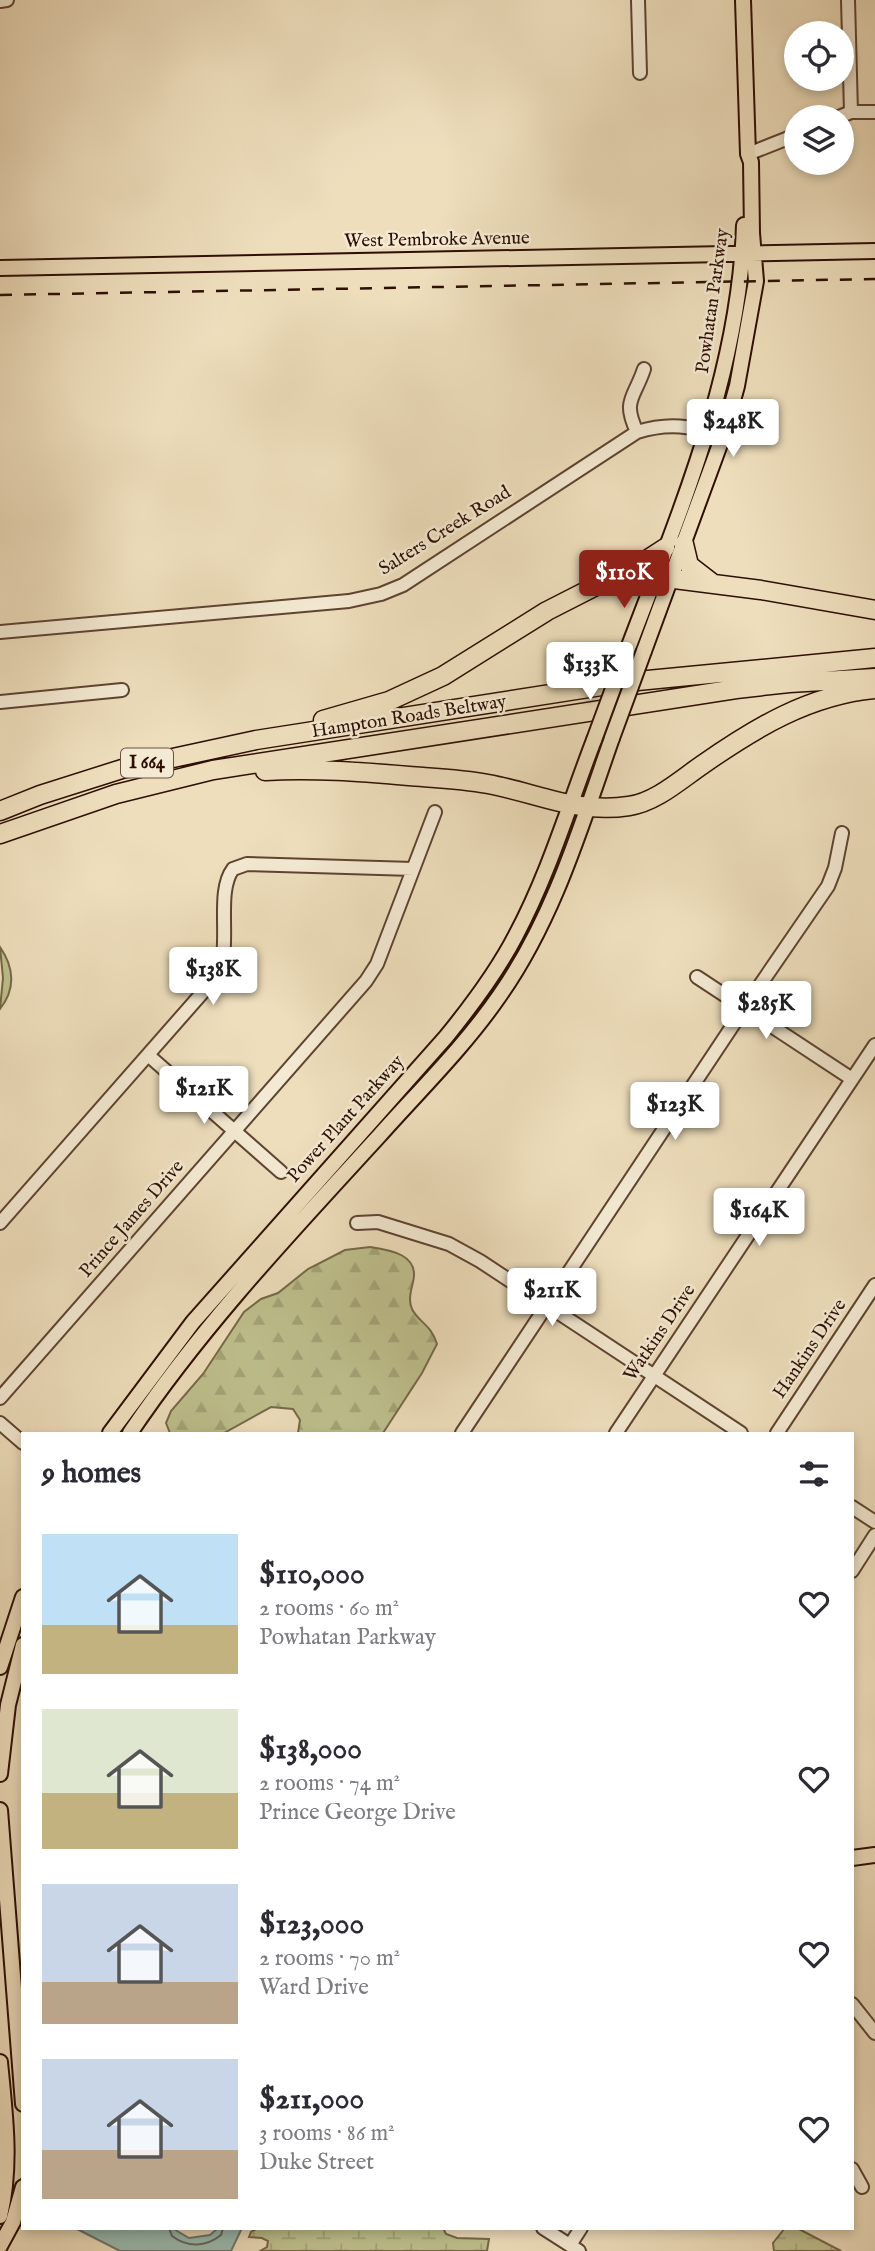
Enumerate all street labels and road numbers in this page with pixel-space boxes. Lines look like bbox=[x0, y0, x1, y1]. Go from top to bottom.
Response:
street label: West Pembroke Avenue bbox=[344, 226, 530, 254]
street label: Powhatan Parkway bbox=[691, 226, 735, 375]
street label: Salters Creek Road bbox=[374, 480, 516, 581]
street label: Hampton Roads Beltway bbox=[310, 690, 509, 744]
road number: I 664 bbox=[121, 748, 173, 778]
street label: Power Plant Parkway bbox=[282, 1050, 410, 1188]
street label: Prince James Drive bbox=[74, 1155, 190, 1283]
street label: Watkins Drive bbox=[619, 1280, 701, 1386]
street label: Hankins Drive bbox=[768, 1294, 852, 1403]

